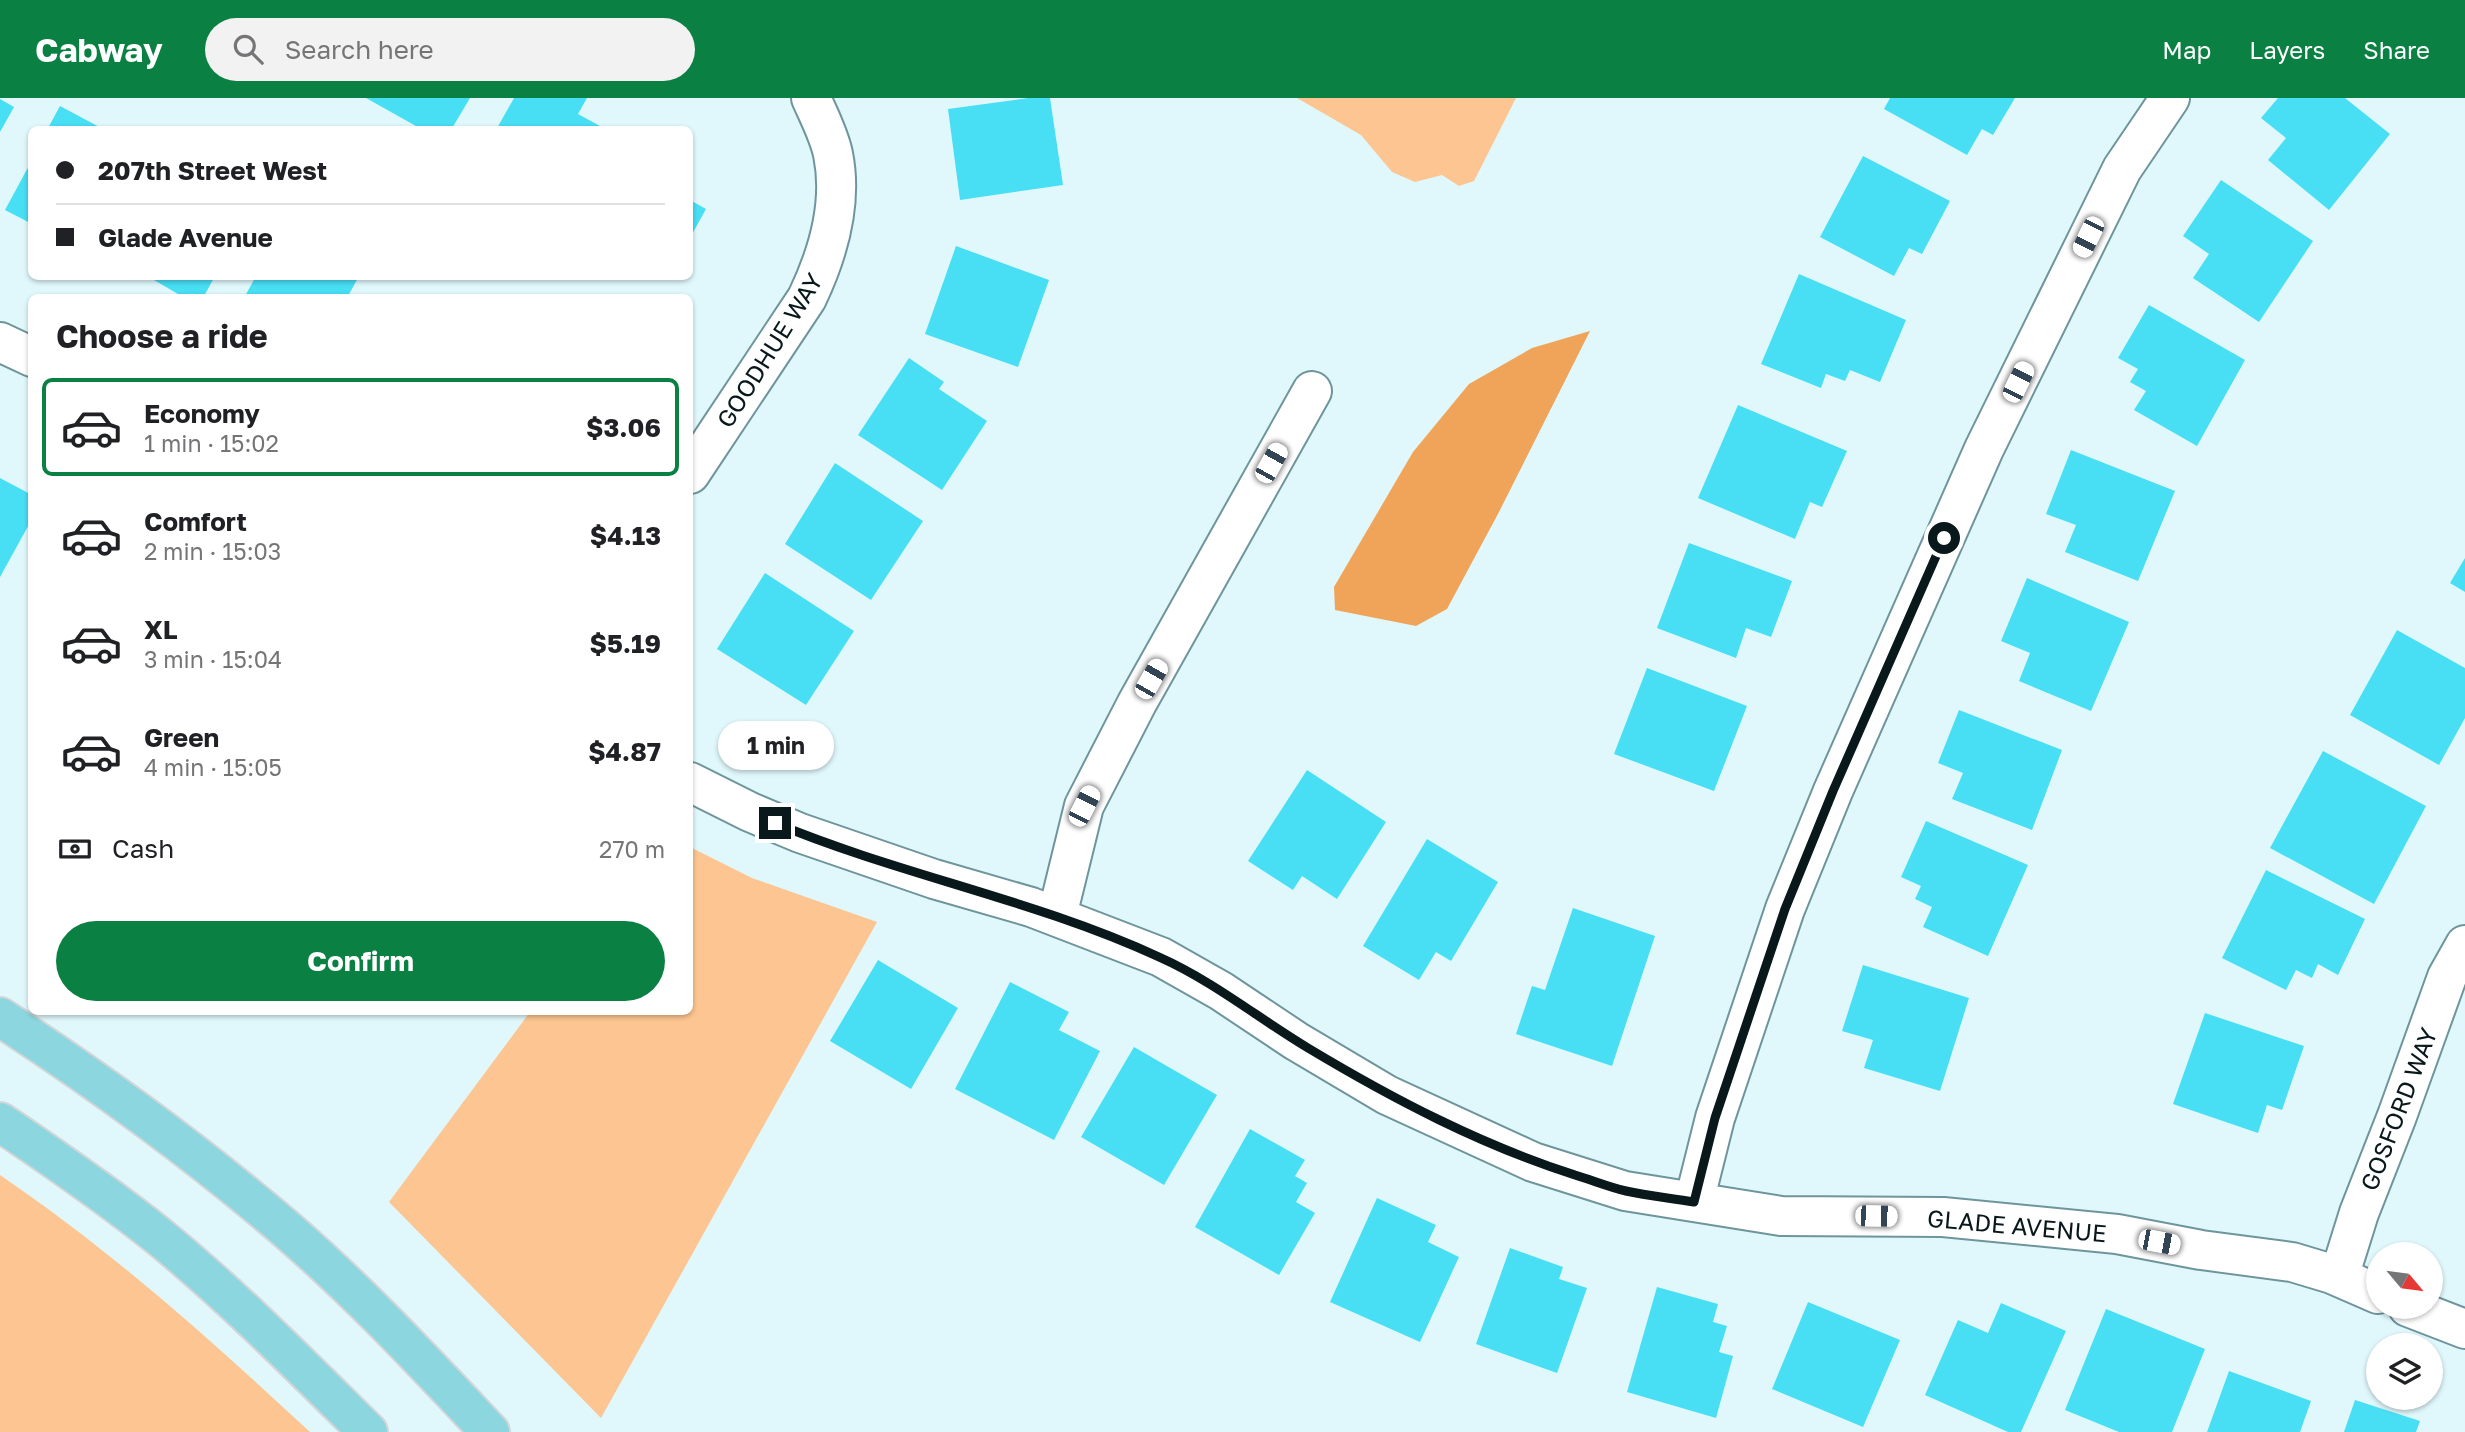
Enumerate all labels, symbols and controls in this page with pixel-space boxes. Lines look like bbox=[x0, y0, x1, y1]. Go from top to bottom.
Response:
search box bbox=[205, 18, 695, 81]
text: Cabway bbox=[35, 30, 163, 69]
icon: search bbox=[229, 30, 267, 68]
text: Search here bbox=[285, 34, 434, 65]
text: Map bbox=[2162, 35, 2211, 64]
text: Layers bbox=[2249, 35, 2325, 64]
text: Share bbox=[2363, 35, 2430, 64]
text: 207th Street West bbox=[98, 155, 327, 186]
car bbox=[2070, 214, 2107, 260]
text: Glade Avenue bbox=[98, 222, 273, 253]
street label: GOODHUE WAY bbox=[710, 267, 828, 432]
text: Choose a ride bbox=[56, 317, 268, 355]
car bbox=[2000, 359, 2037, 405]
icon: car bbox=[60, 396, 123, 459]
text: Economy bbox=[144, 398, 260, 429]
text: $3.06 bbox=[586, 412, 661, 443]
text: 1 min · 15:02 bbox=[144, 429, 279, 457]
car bbox=[1252, 440, 1291, 486]
icon: car bbox=[60, 504, 123, 567]
text: Comfort bbox=[144, 506, 247, 537]
text: $4.13 bbox=[590, 520, 661, 551]
route start bbox=[1928, 522, 1960, 554]
text: 2 min · 15:03 bbox=[144, 537, 281, 565]
icon: car bbox=[60, 612, 123, 675]
text: XL bbox=[144, 614, 178, 645]
text: $5.19 bbox=[589, 628, 661, 659]
text: 3 min · 15:04 bbox=[144, 645, 282, 673]
car bbox=[1132, 656, 1171, 702]
icon: car bbox=[60, 720, 123, 783]
text: Green bbox=[144, 722, 219, 753]
callout: 1 min bbox=[717, 722, 833, 770]
text: 1 min bbox=[747, 731, 805, 759]
text: $4.87 bbox=[588, 736, 661, 767]
text: 4 min · 15:05 bbox=[144, 753, 282, 781]
car bbox=[1066, 783, 1103, 829]
route end bbox=[759, 807, 791, 839]
icon: cash bbox=[56, 830, 94, 868]
text: Cash bbox=[112, 833, 174, 864]
text: 270 m bbox=[599, 835, 665, 863]
button: Confirm bbox=[56, 921, 665, 1001]
street label: GOSFORD WAY bbox=[2354, 1023, 2443, 1194]
street label: GLADE AVENUE bbox=[1926, 1203, 2108, 1247]
car bbox=[1855, 1205, 1898, 1227]
car bbox=[2137, 1228, 2182, 1256]
north arrow bbox=[2366, 1242, 2443, 1320]
map controls bbox=[2366, 1242, 2443, 1410]
button: layers bbox=[2366, 1333, 2443, 1410]

